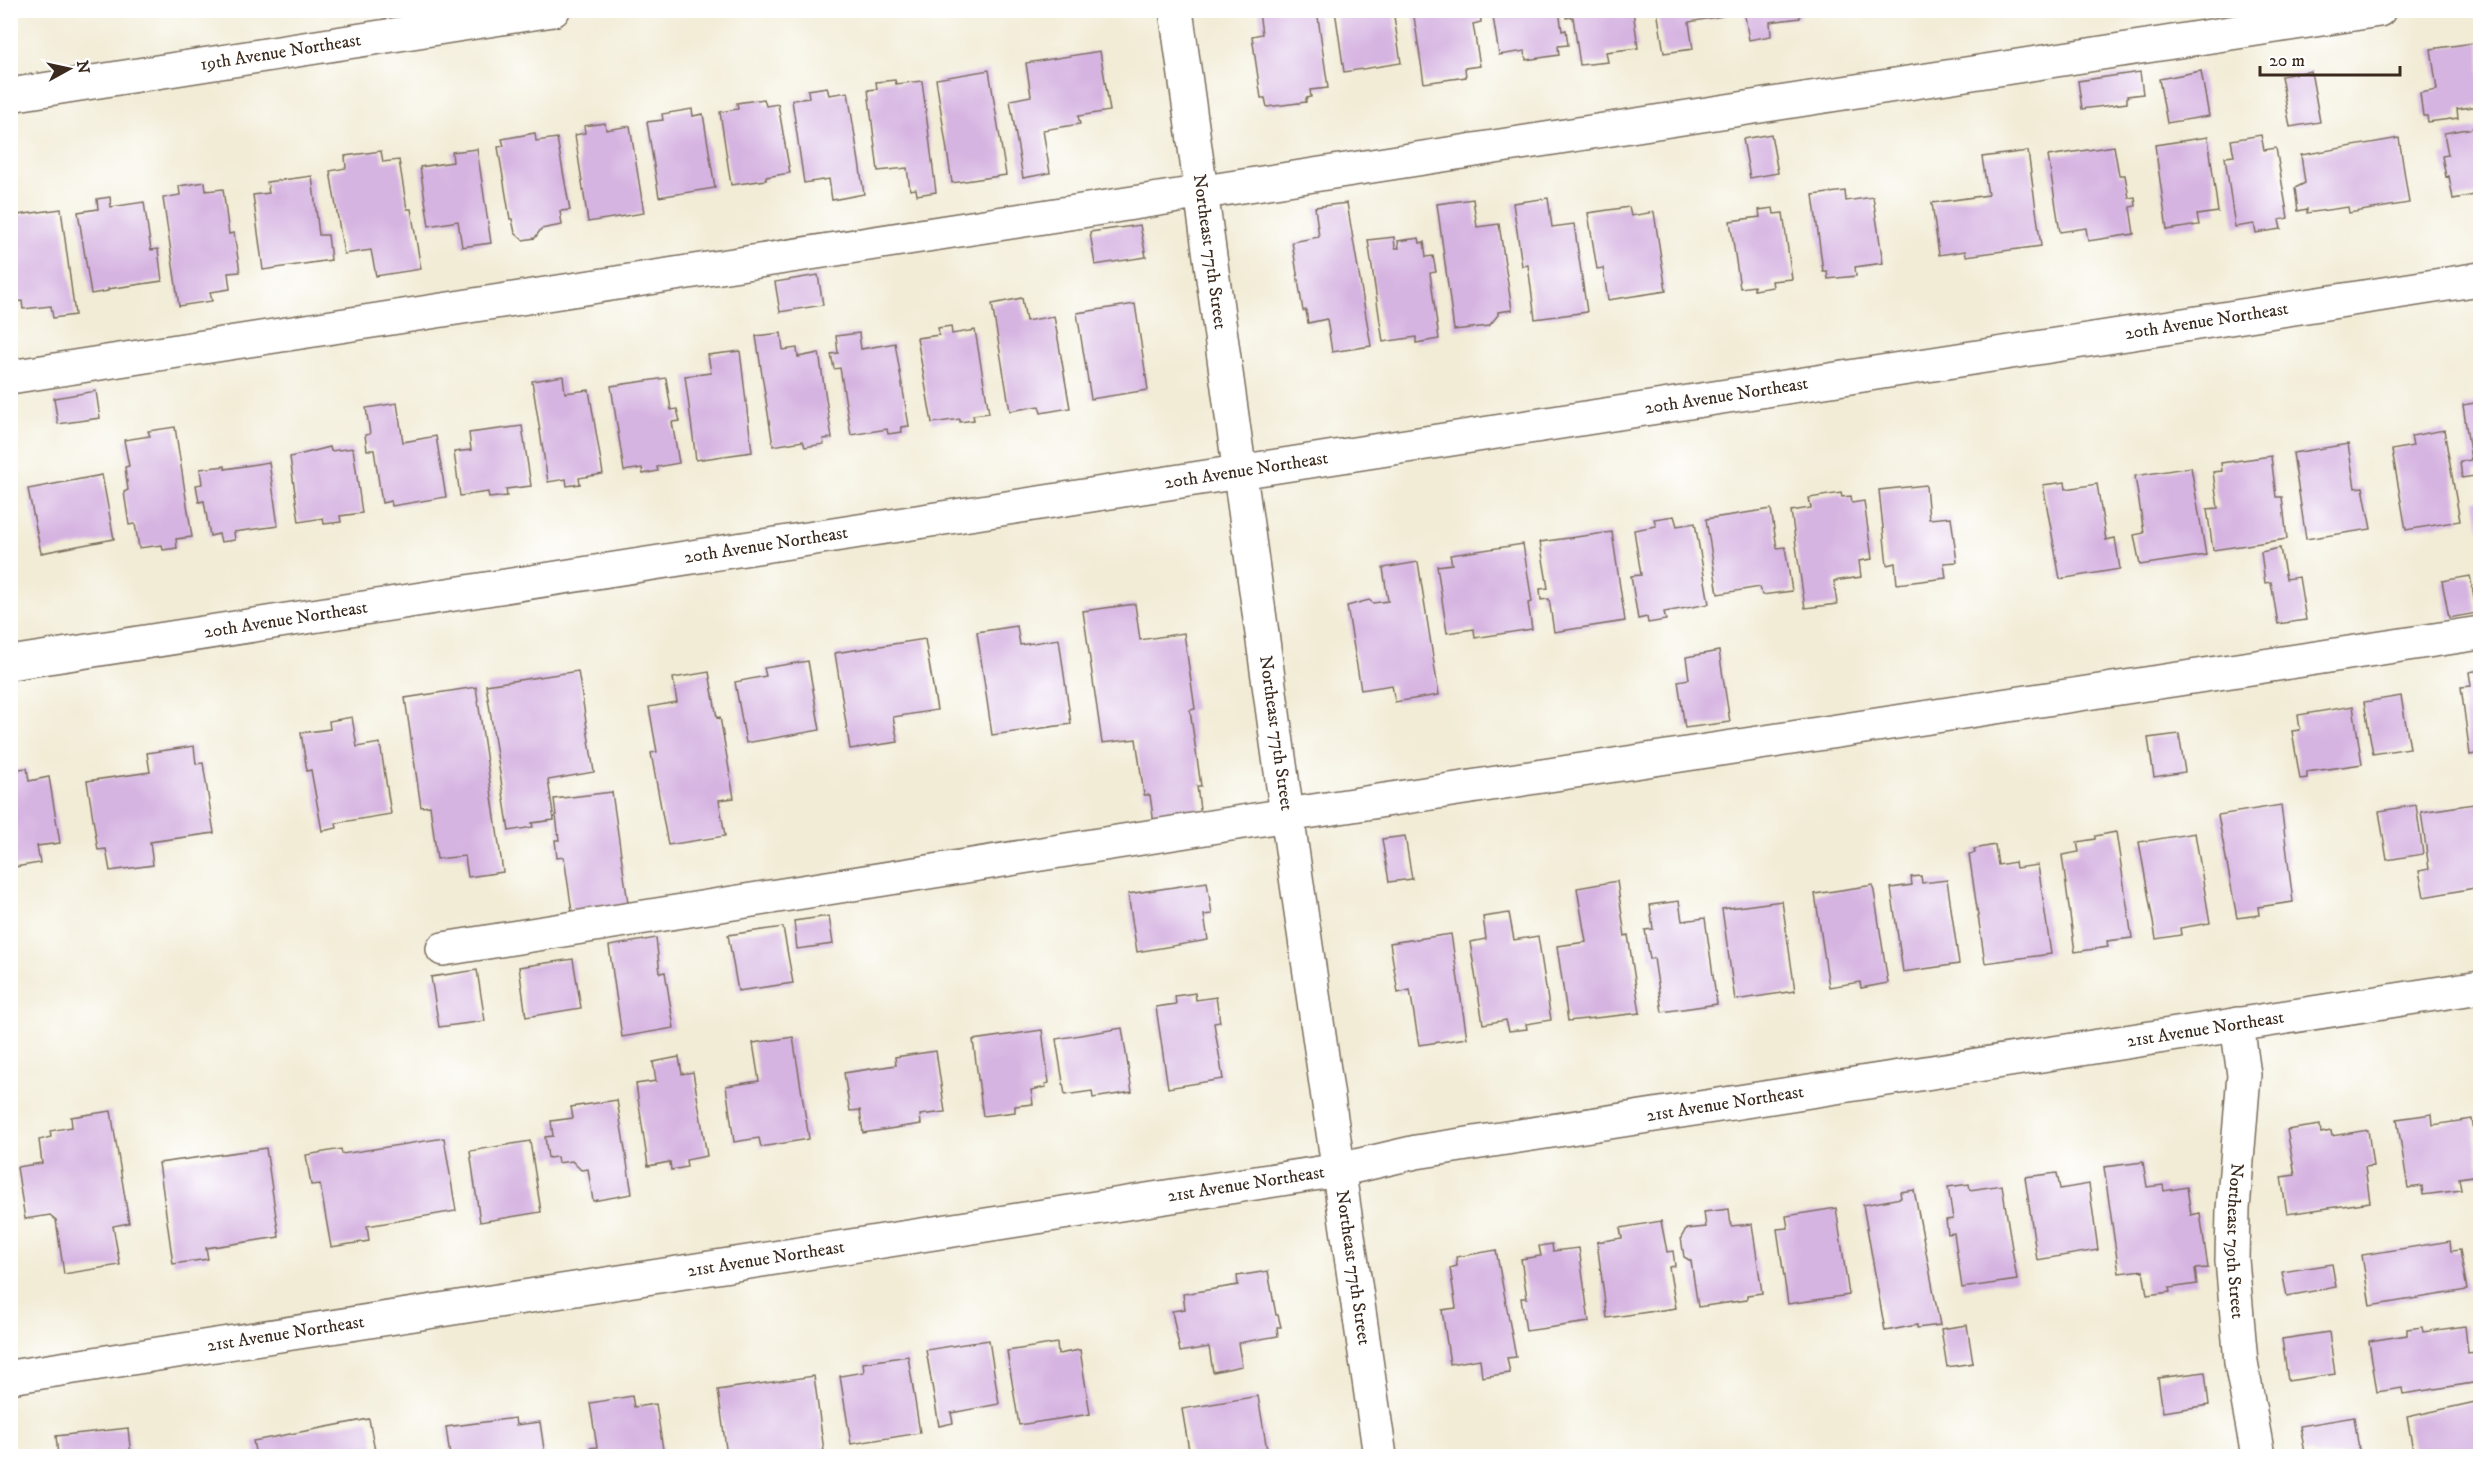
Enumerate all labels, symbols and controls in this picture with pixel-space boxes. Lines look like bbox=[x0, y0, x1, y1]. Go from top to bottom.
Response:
street label: 19th Avenue Northeast bbox=[199, 29, 363, 76]
north arrow bbox=[39, 39, 99, 99]
scale bar bbox=[2260, 39, 2400, 77]
text: 20 m bbox=[2269, 50, 2305, 72]
text: N bbox=[72, 59, 94, 75]
street label: Northeast 77th Street bbox=[1188, 173, 1231, 331]
street label: 20th Avenue Northeast bbox=[2123, 298, 2290, 345]
street label: 20th Avenue Northeast bbox=[1643, 373, 1810, 420]
street label: 20th Avenue Northeast bbox=[1163, 447, 1330, 494]
street label: 20th Avenue Northeast bbox=[683, 522, 850, 569]
street label: 20th Avenue Northeast bbox=[202, 597, 369, 644]
street label: Northeast 77th Street bbox=[1254, 654, 1297, 812]
street label: 21st Avenue Northeast bbox=[2125, 1007, 2286, 1053]
street label: 21st Avenue Northeast bbox=[1645, 1081, 1806, 1127]
street label: 21st Avenue Northeast bbox=[1166, 1161, 1326, 1208]
street label: Northeast 79th Street bbox=[2221, 1162, 2248, 1320]
street label: Northeast 77th Street bbox=[1331, 1189, 1375, 1347]
street label: 21st Avenue Northeast bbox=[686, 1236, 846, 1282]
street label: 21st Avenue Northeast bbox=[206, 1311, 366, 1357]

